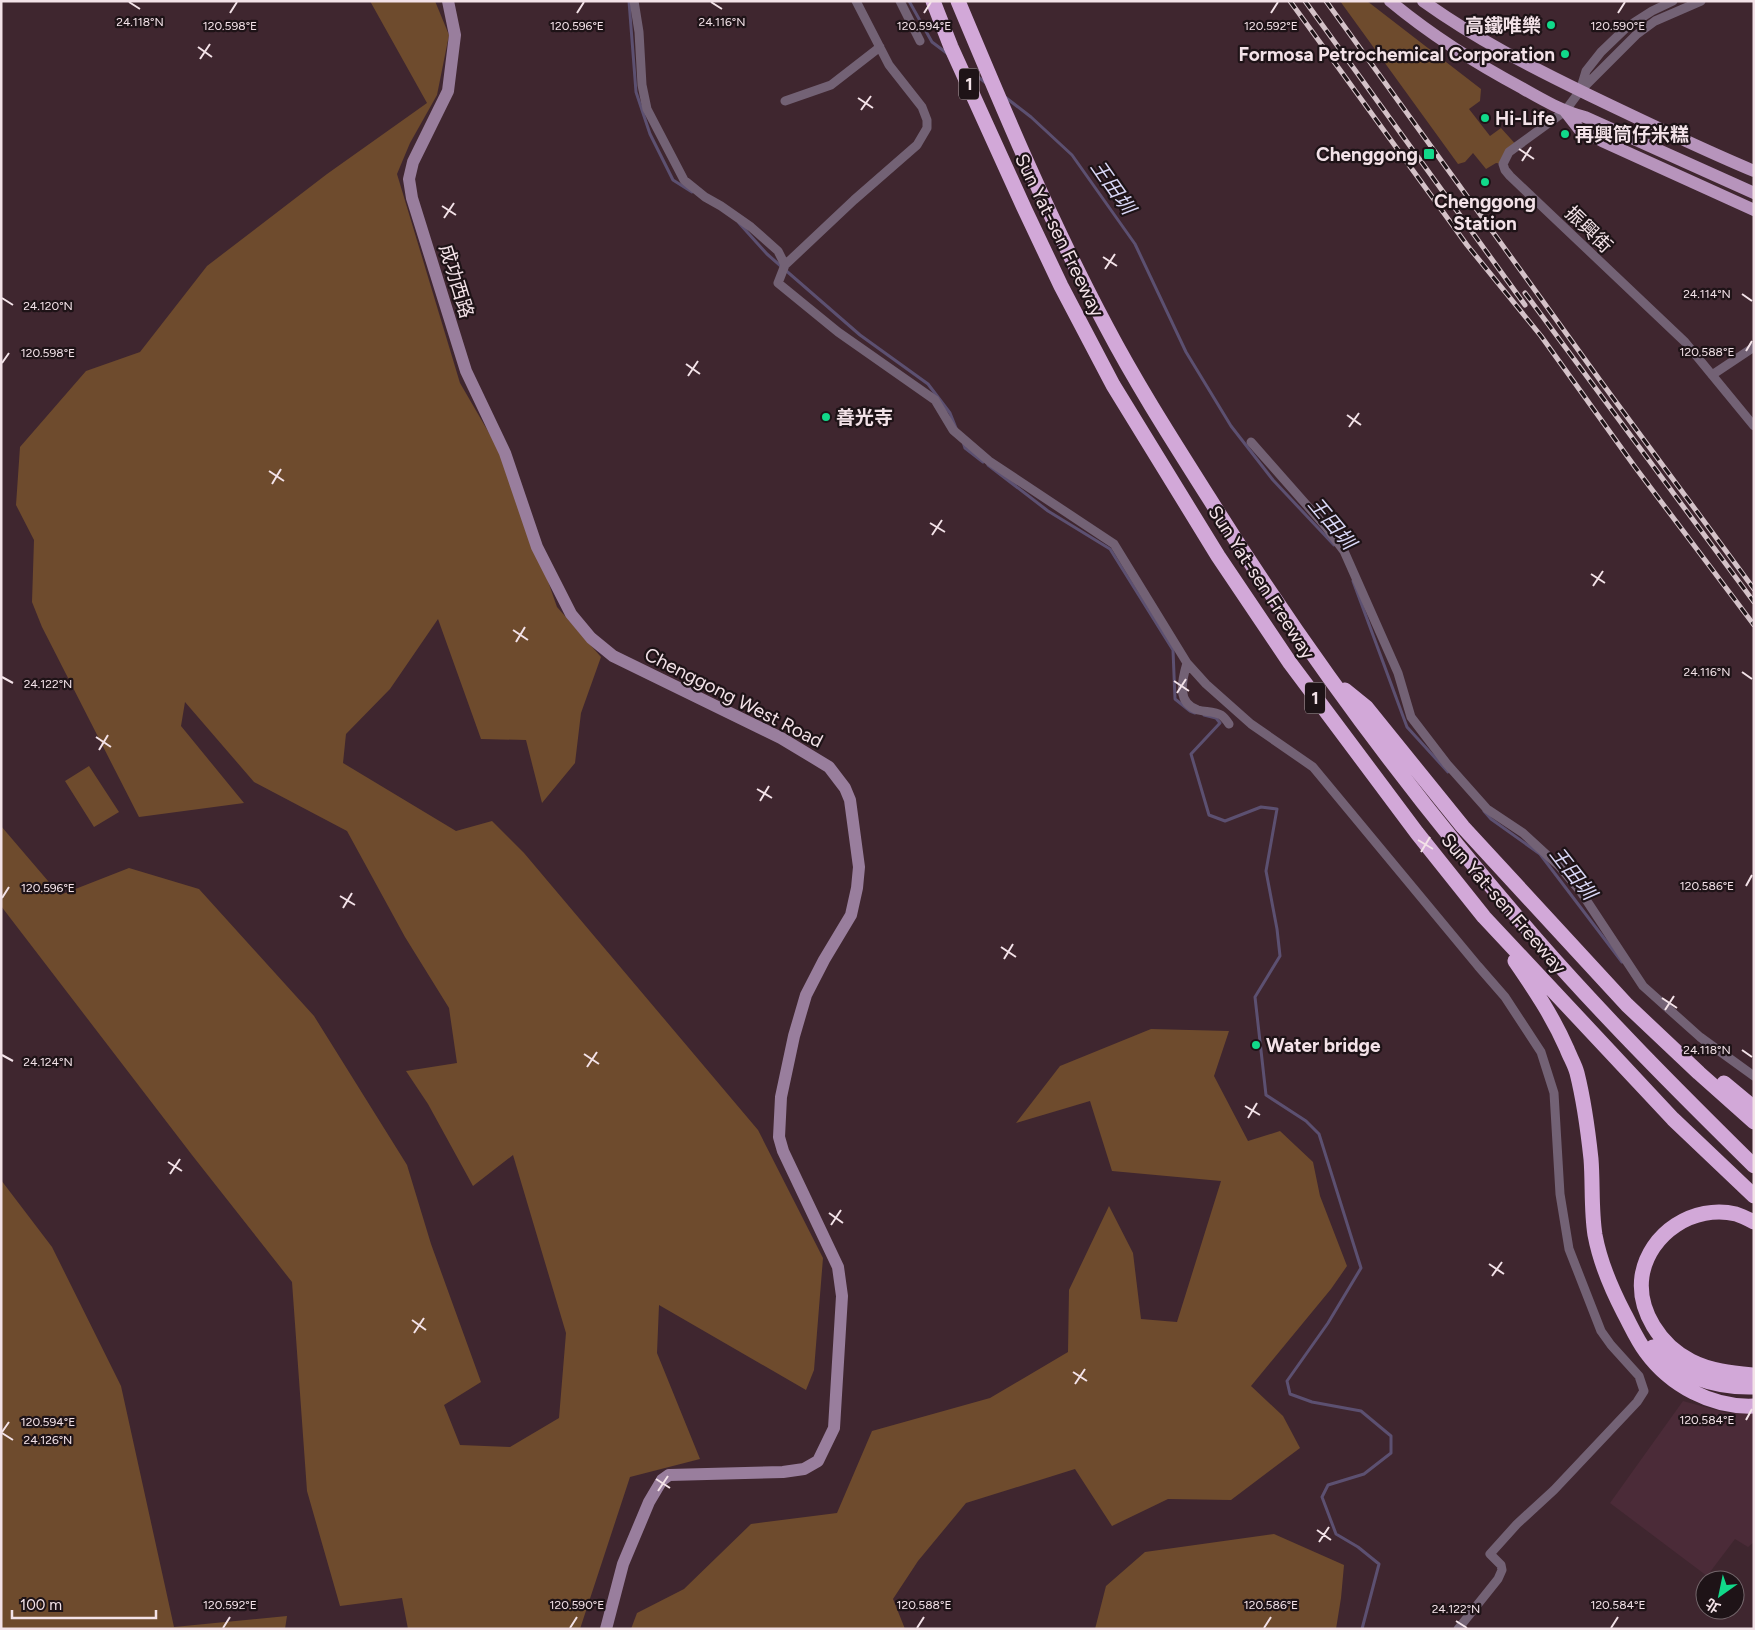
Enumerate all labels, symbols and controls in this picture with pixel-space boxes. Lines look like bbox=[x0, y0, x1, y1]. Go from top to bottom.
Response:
place label: 高鐵唯樂 bbox=[1465, 14, 1541, 37]
text: 24.118°N bbox=[116, 15, 164, 29]
text: 24.116°N bbox=[698, 15, 746, 29]
text: 120.598°E bbox=[203, 19, 257, 33]
text: 120.596°E bbox=[550, 19, 604, 33]
text: 120.594°E bbox=[897, 19, 951, 33]
text: 120.592°E bbox=[1244, 19, 1298, 33]
marker: 高鐵唯樂 bbox=[1545, 19, 1557, 31]
text: 120.590°E bbox=[1591, 19, 1645, 33]
place label: Formosa Petrochemical Corporation bbox=[1238, 43, 1555, 66]
marker: Formosa Petrochemical Corporation bbox=[1559, 48, 1571, 60]
road number: 1 bbox=[959, 68, 979, 100]
place label: Hi-Life bbox=[1495, 107, 1555, 130]
marker: Hi-Life bbox=[1479, 112, 1491, 124]
place label: 再興筒仔米糕 bbox=[1575, 123, 1689, 146]
marker: 再興筒仔米糕 bbox=[1559, 128, 1571, 140]
place label: Chenggong bbox=[1316, 143, 1418, 166]
marker: Chenggong bbox=[1422, 147, 1436, 161]
street label: Sun Yat-sen Freeway bbox=[1010, 150, 1109, 320]
water label: 王田圳 bbox=[1086, 156, 1142, 221]
marker: Chenggong Station bbox=[1479, 176, 1491, 188]
place label: Chenggong Station bbox=[1434, 190, 1536, 235]
street label: 振興街 bbox=[1560, 201, 1617, 257]
street label: 成功西路 bbox=[434, 241, 479, 321]
text: 24.114°N bbox=[1683, 287, 1731, 301]
text: 24.120°N bbox=[23, 299, 73, 313]
text: 120.588°E bbox=[1679, 345, 1735, 359]
text: 120.598°E bbox=[21, 346, 75, 360]
place label: 善光寺 bbox=[836, 406, 893, 429]
marker: 善光寺 bbox=[820, 411, 832, 423]
water label: 王田圳 bbox=[1304, 492, 1362, 556]
street label: Sun Yat-sen Freeway bbox=[1203, 501, 1320, 663]
street label: Chenggong West Road bbox=[641, 642, 827, 752]
text: 24.116°N bbox=[1683, 665, 1731, 679]
text: 24.122°N bbox=[24, 677, 72, 691]
road number: 1 bbox=[1305, 682, 1325, 714]
street label: Sun Yat-sen Freeway bbox=[1436, 828, 1571, 978]
water label: 王田圳 bbox=[1545, 842, 1603, 906]
text: 120.586°E bbox=[1680, 879, 1734, 893]
text: 120.596°E bbox=[21, 881, 75, 895]
place label: Water bridge bbox=[1266, 1034, 1381, 1057]
marker: Water bridge bbox=[1250, 1039, 1262, 1051]
text: 24.118°N bbox=[1683, 1043, 1731, 1057]
text: 24.124°N bbox=[23, 1055, 73, 1069]
text: 120.584°E bbox=[1679, 1413, 1735, 1427]
text: 120.594°E bbox=[21, 1415, 75, 1429]
text: 24.126°N bbox=[24, 1433, 72, 1447]
north arrow bbox=[1695, 1570, 1745, 1620]
scale bar bbox=[12, 1588, 156, 1620]
text: 北 bbox=[1703, 1595, 1724, 1616]
text: 100 m bbox=[20, 1596, 62, 1614]
text: 120.592°E bbox=[203, 1598, 257, 1612]
text: 120.590°E bbox=[550, 1598, 604, 1612]
text: 120.588°E bbox=[896, 1598, 952, 1612]
text: 120.586°E bbox=[1244, 1598, 1298, 1612]
text: 120.584°E bbox=[1590, 1598, 1646, 1612]
text: 24.122°N bbox=[1432, 1602, 1480, 1616]

